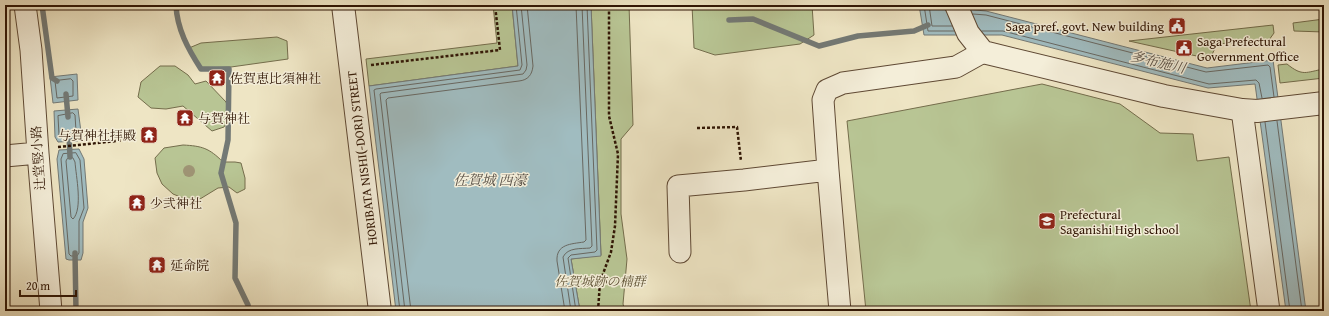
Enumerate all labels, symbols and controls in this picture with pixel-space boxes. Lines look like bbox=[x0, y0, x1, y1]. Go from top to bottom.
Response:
public building icon: Saga pref. govt. New building bbox=[1167, 16, 1187, 36]
place label: Saga pref. govt. New building bbox=[1006, 17, 1165, 36]
place label: Saga Prefectural Government Office bbox=[1197, 32, 1299, 66]
public building icon: Saga Prefectural Government Office bbox=[1174, 38, 1194, 58]
water label: 多布施川 bbox=[1128, 46, 1189, 78]
temple icon: 佐賀恵比須神社 bbox=[207, 68, 227, 88]
place label: 佐賀恵比須神社 bbox=[230, 69, 321, 88]
street label: HORIBATA NISHI(-DORI) STREET bbox=[342, 69, 382, 246]
temple icon: 与賀神社 bbox=[175, 108, 195, 128]
place label: 与賀神社 bbox=[198, 109, 250, 128]
street label: 辻堂竪小路 bbox=[26, 125, 50, 191]
temple icon: 与賀神社拝殿 bbox=[139, 125, 159, 145]
place label: 与賀神社拝殿 bbox=[58, 126, 136, 145]
water label: 佐賀城 西濠 bbox=[454, 170, 528, 190]
temple icon: 少弐神社 bbox=[127, 193, 147, 213]
place label: 少弐神社 bbox=[150, 194, 202, 213]
place label: Prefectural Saganishi High school bbox=[1060, 205, 1179, 239]
school or university icon: Prefectural Saganishi High school bbox=[1037, 211, 1057, 231]
temple icon: 延命院 bbox=[147, 255, 167, 275]
place label: 延命院 bbox=[170, 256, 209, 275]
scale bar bbox=[20, 272, 76, 298]
park label: 佐賀城跡の楠群 bbox=[554, 272, 647, 291]
text: 20 m bbox=[26, 277, 50, 294]

